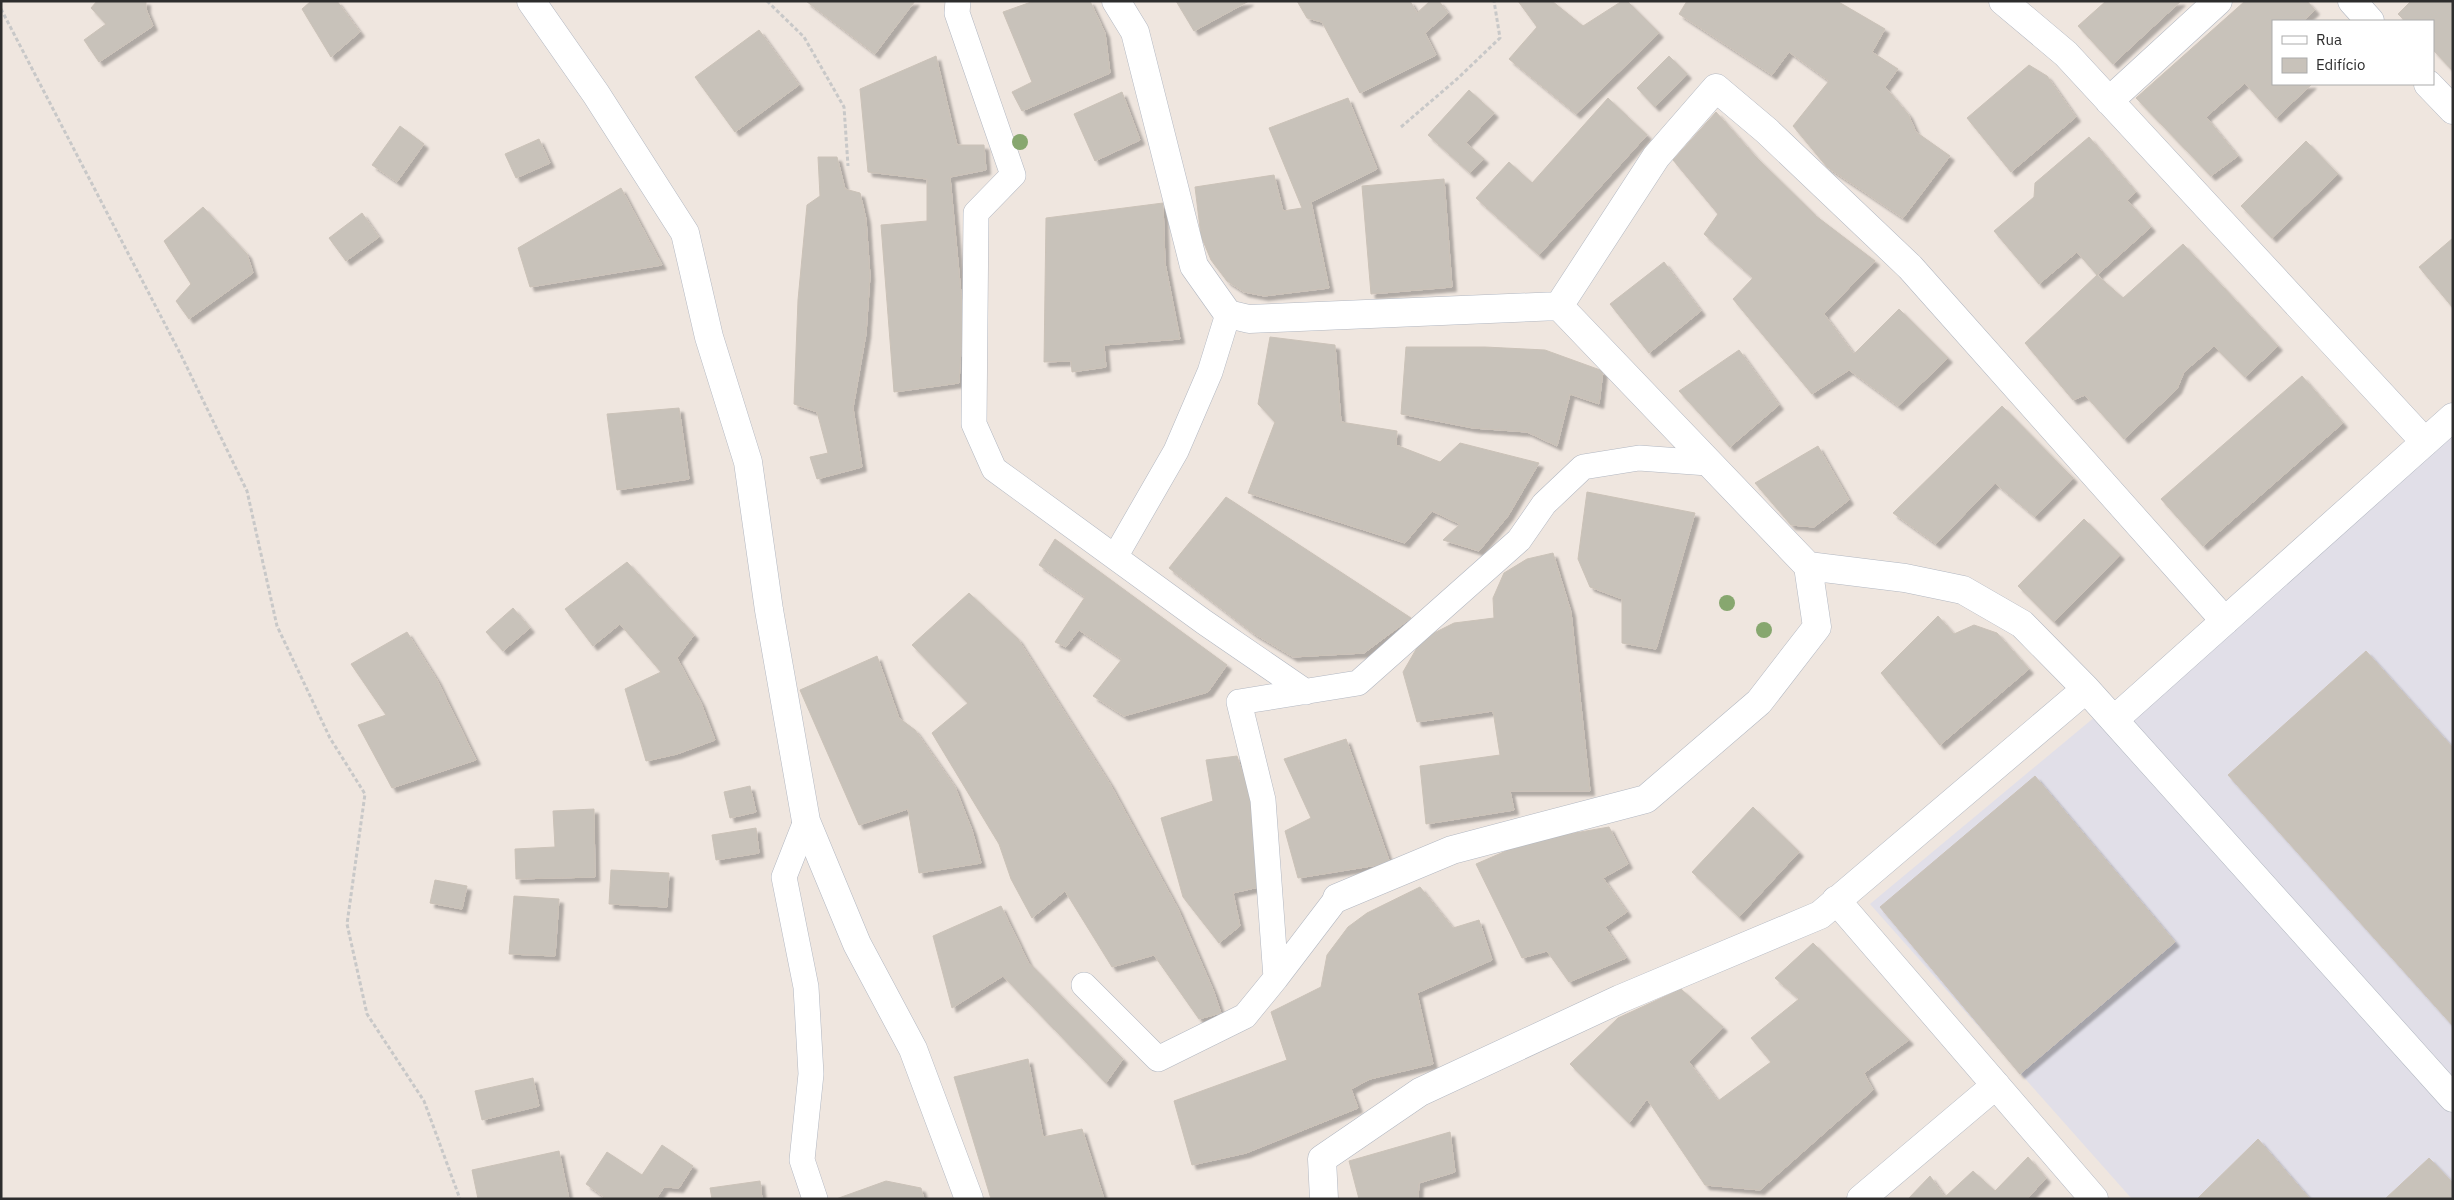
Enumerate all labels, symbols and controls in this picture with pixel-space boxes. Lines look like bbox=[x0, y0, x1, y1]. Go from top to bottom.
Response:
legend bbox=[2272, 20, 2434, 85]
text: Rua bbox=[2316, 30, 2342, 49]
text: Edifício bbox=[2316, 55, 2365, 74]

